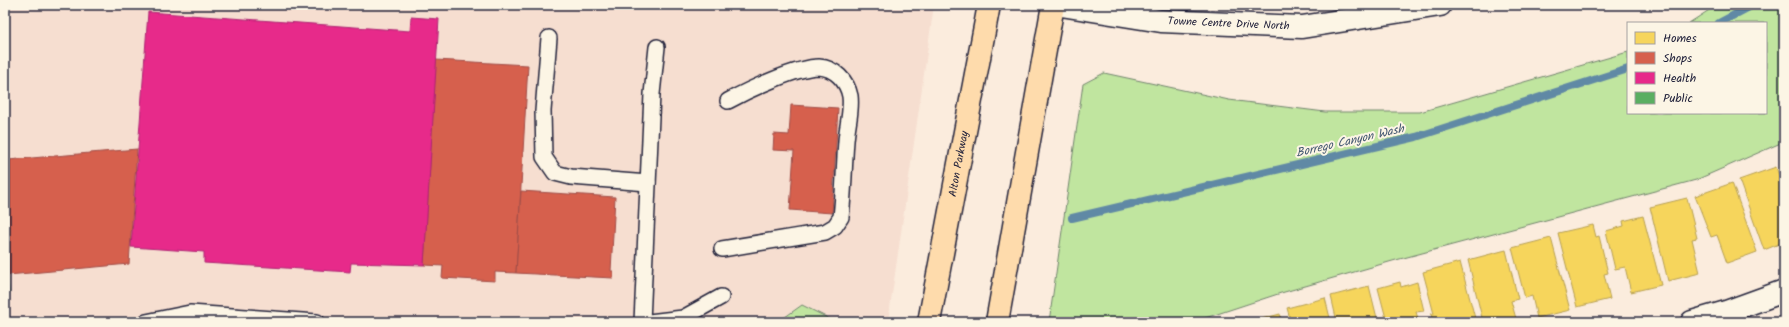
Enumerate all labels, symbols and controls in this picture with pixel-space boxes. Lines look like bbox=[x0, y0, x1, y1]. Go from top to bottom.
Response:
street label: Towne Centre Drive North bbox=[1167, 12, 1290, 35]
legend bbox=[1627, 22, 1767, 114]
text: Homes bbox=[1663, 29, 1697, 48]
text: Shops bbox=[1663, 49, 1692, 68]
text: Health bbox=[1663, 69, 1696, 88]
text: Public bbox=[1663, 89, 1693, 108]
water label: Borrego Canyon Wash bbox=[1294, 119, 1407, 163]
street label: Alton Parkway bbox=[944, 129, 974, 198]

